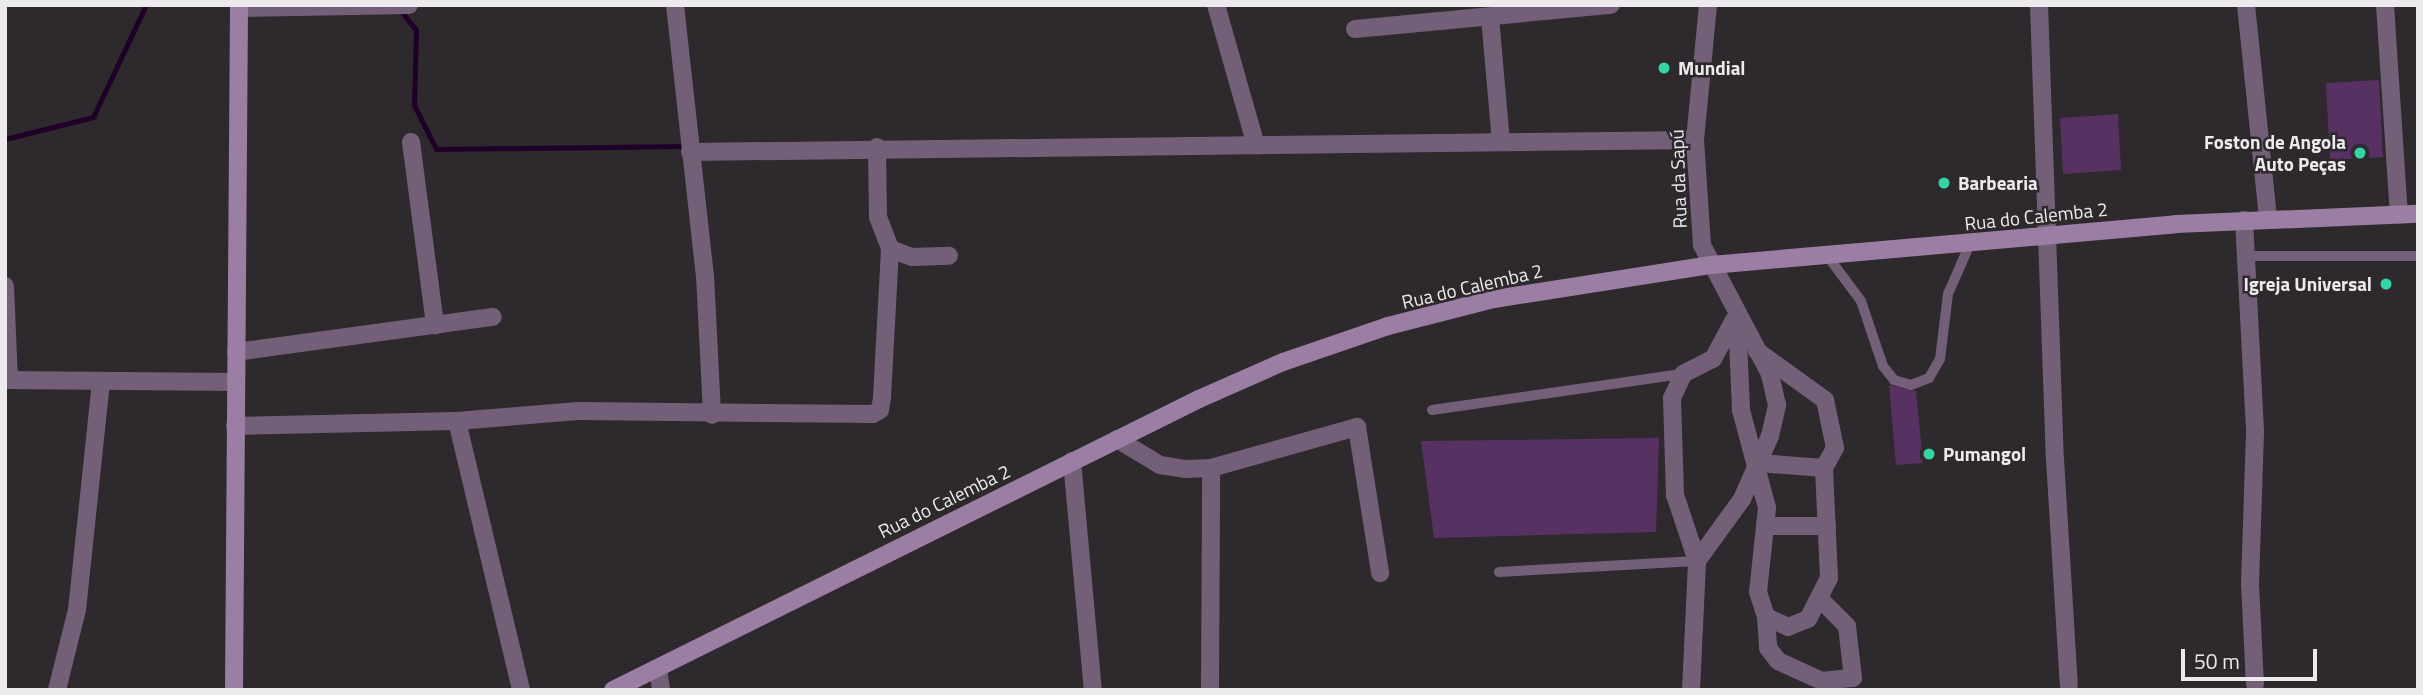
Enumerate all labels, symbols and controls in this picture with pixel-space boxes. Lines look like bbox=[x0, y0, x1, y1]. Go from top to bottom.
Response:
place label: Mundial bbox=[1678, 57, 1745, 79]
marker: Mundial bbox=[1656, 60, 1672, 76]
street label: Rua da Sapú bbox=[1665, 129, 1691, 229]
place label: Foston de Angola Auto Peças bbox=[2204, 131, 2346, 175]
marker: Foston de Angola Auto Peças bbox=[2352, 145, 2368, 161]
place label: Barbearia bbox=[1958, 172, 2038, 194]
marker: Barbearia bbox=[1936, 175, 1952, 191]
street label: Rua do Calemba 2 bbox=[1963, 197, 2109, 235]
street label: Rua do Calemba 2 bbox=[1399, 259, 1545, 313]
place label: Igreja Universal bbox=[2243, 273, 2372, 295]
marker: Igreja Universal bbox=[2378, 276, 2394, 292]
place label: Pumangol bbox=[1943, 443, 2026, 465]
marker: Pumangol bbox=[1921, 446, 1937, 462]
street label: Rua do Calemba 2 bbox=[874, 459, 1014, 543]
scale bar bbox=[2185, 636, 2322, 680]
text: 50 m bbox=[2194, 645, 2240, 677]

